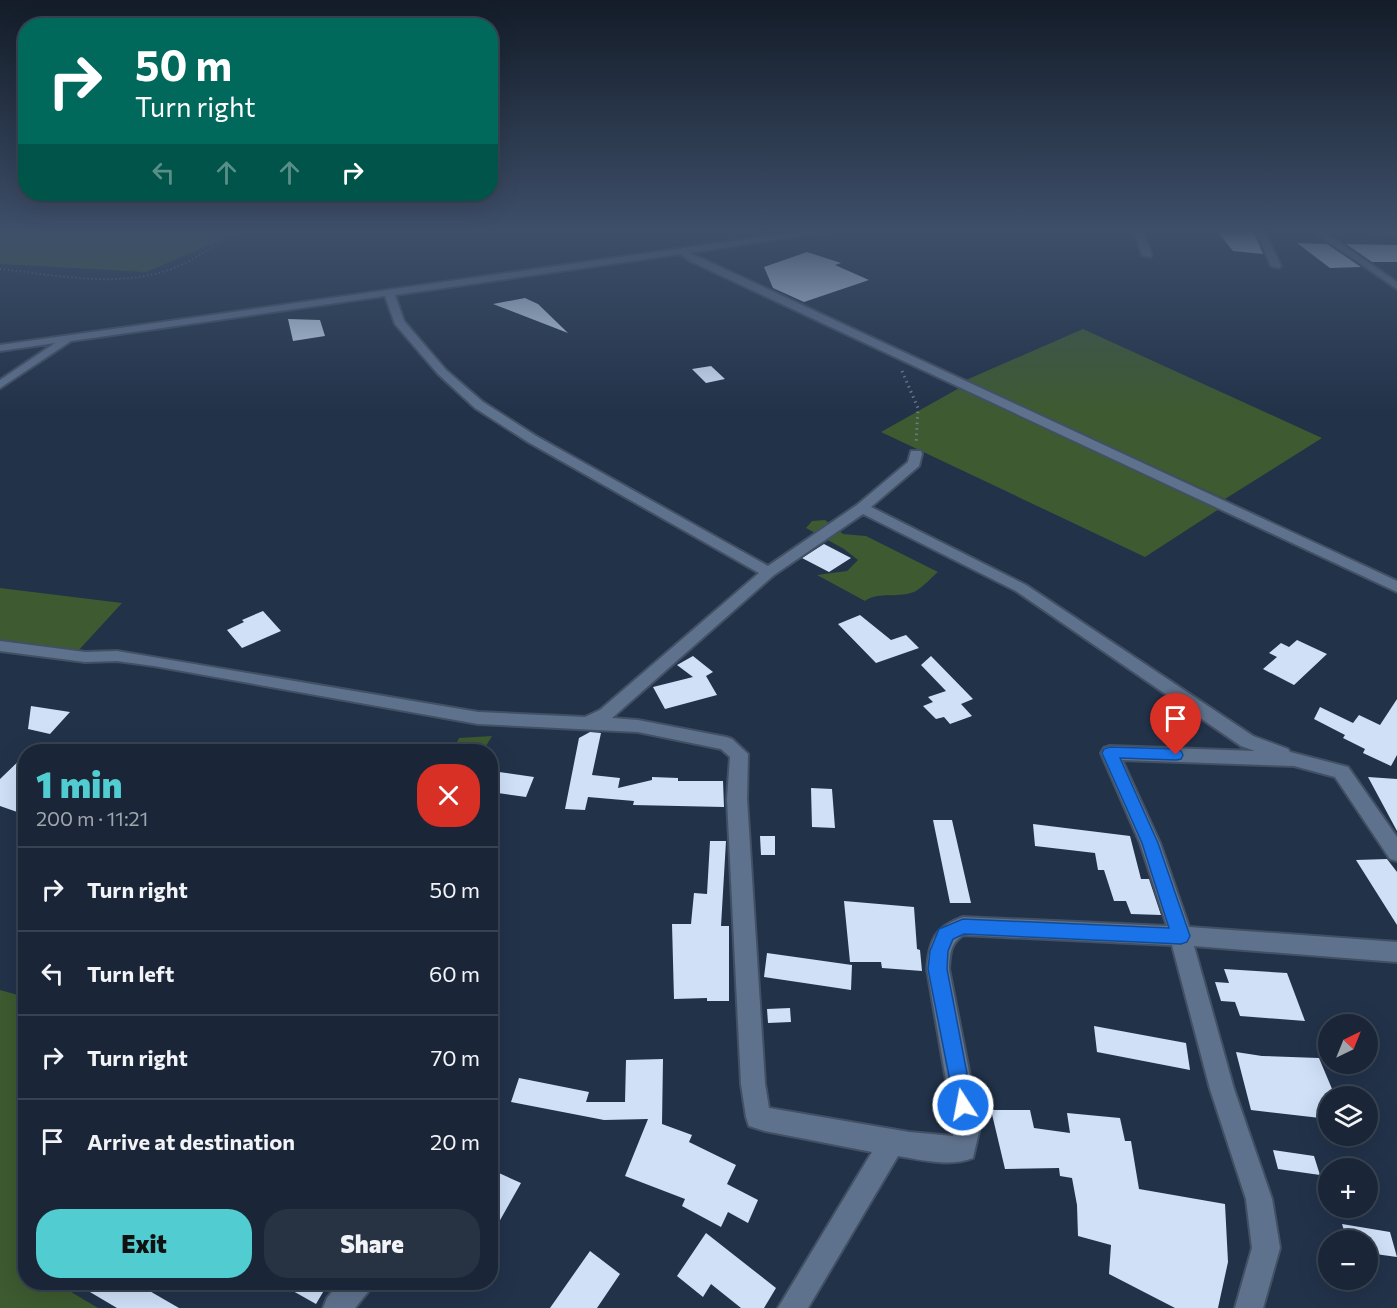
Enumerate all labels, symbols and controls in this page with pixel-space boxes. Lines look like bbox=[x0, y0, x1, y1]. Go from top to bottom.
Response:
text: 50 m bbox=[135, 38, 232, 90]
icon: right bbox=[36, 42, 114, 120]
text: Turn right bbox=[135, 90, 255, 123]
icon: left bbox=[147, 156, 180, 189]
icon: ahead bbox=[210, 156, 243, 189]
icon: ahead bbox=[273, 156, 306, 189]
icon: right bbox=[336, 156, 369, 189]
pin bbox=[1150, 693, 1201, 755]
icon: arrive bbox=[1159, 702, 1192, 735]
text: 1 min bbox=[36, 761, 122, 805]
button: close bbox=[417, 764, 480, 827]
text: 200 m · 11:21 bbox=[36, 806, 148, 830]
icon: right bbox=[36, 873, 69, 906]
text: Turn right bbox=[87, 876, 188, 903]
text: 50 m bbox=[430, 876, 480, 903]
icon: left bbox=[36, 957, 69, 990]
text: Turn left bbox=[87, 960, 174, 987]
text: 60 m bbox=[429, 960, 480, 987]
north arrow bbox=[1318, 1014, 1378, 1074]
map controls bbox=[1318, 1014, 1378, 1290]
icon: right bbox=[36, 1041, 69, 1074]
text: Turn right bbox=[87, 1044, 188, 1071]
text: 70 m bbox=[431, 1044, 480, 1071]
position arrow bbox=[931, 1073, 995, 1137]
button: layers bbox=[1318, 1086, 1378, 1146]
icon: arrive bbox=[36, 1125, 69, 1158]
text: Arrive at destination bbox=[87, 1128, 295, 1155]
text: 20 m bbox=[430, 1128, 480, 1155]
button: + bbox=[1318, 1158, 1378, 1218]
button: Exit bbox=[36, 1209, 252, 1278]
button: Share bbox=[264, 1209, 480, 1278]
button: − bbox=[1318, 1230, 1378, 1290]

